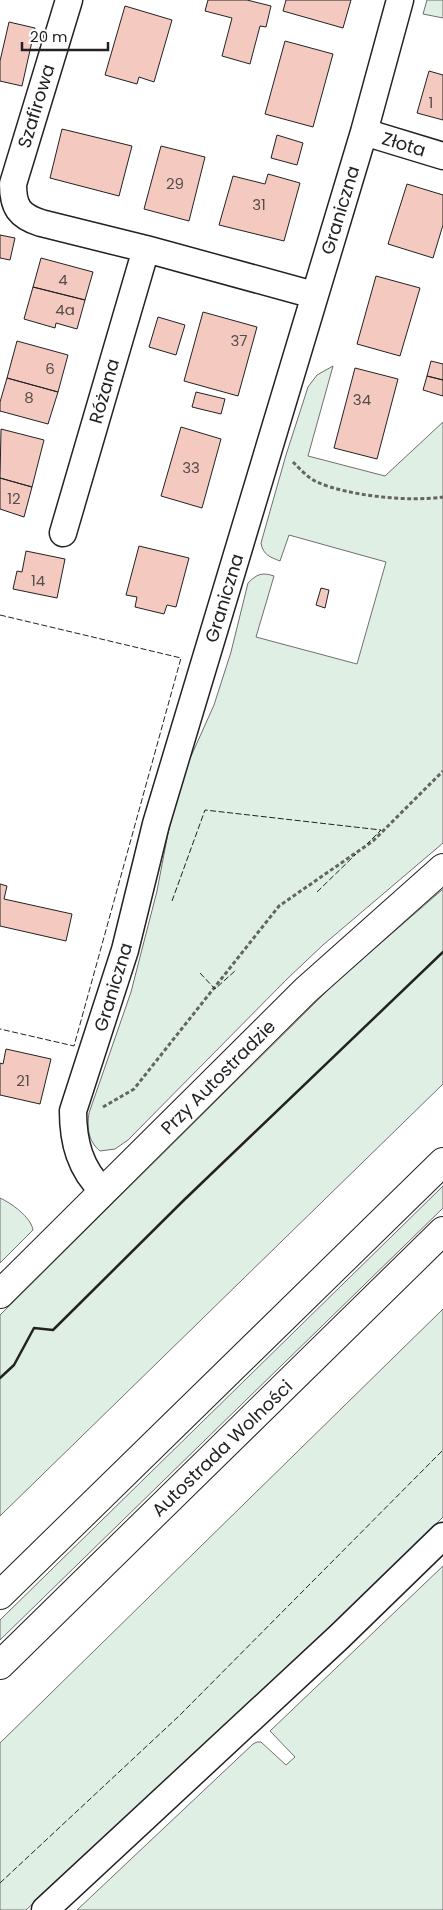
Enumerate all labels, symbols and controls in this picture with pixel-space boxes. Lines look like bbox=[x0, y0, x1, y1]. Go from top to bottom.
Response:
scale bar bbox=[22, 20, 109, 52]
text: 20 m bbox=[30, 26, 68, 47]
street label: Szafirowa bbox=[11, 61, 61, 151]
house number: 1 bbox=[429, 92, 433, 113]
street label: Złota bbox=[379, 126, 429, 162]
street label: Graniczna bbox=[315, 163, 365, 257]
house number: 29 bbox=[166, 173, 184, 194]
house number: 31 bbox=[252, 194, 266, 215]
house number: 4 bbox=[58, 269, 68, 290]
house number: 4a bbox=[55, 299, 75, 320]
house number: 37 bbox=[230, 330, 248, 351]
street label: Różana bbox=[83, 356, 125, 426]
house number: 6 bbox=[45, 358, 55, 379]
house number: 8 bbox=[24, 387, 34, 408]
house number: 34 bbox=[353, 389, 371, 410]
house number: 33 bbox=[182, 457, 200, 478]
house number: 12 bbox=[7, 488, 21, 509]
street label: Graniczna bbox=[199, 551, 249, 645]
house number: 14 bbox=[31, 570, 45, 591]
street label: Graniczna bbox=[88, 940, 138, 1034]
street label: Przy Autostradzie bbox=[155, 1014, 281, 1140]
house number: 21 bbox=[16, 1070, 30, 1091]
street label: Autostrada Wolności bbox=[146, 1374, 298, 1522]

